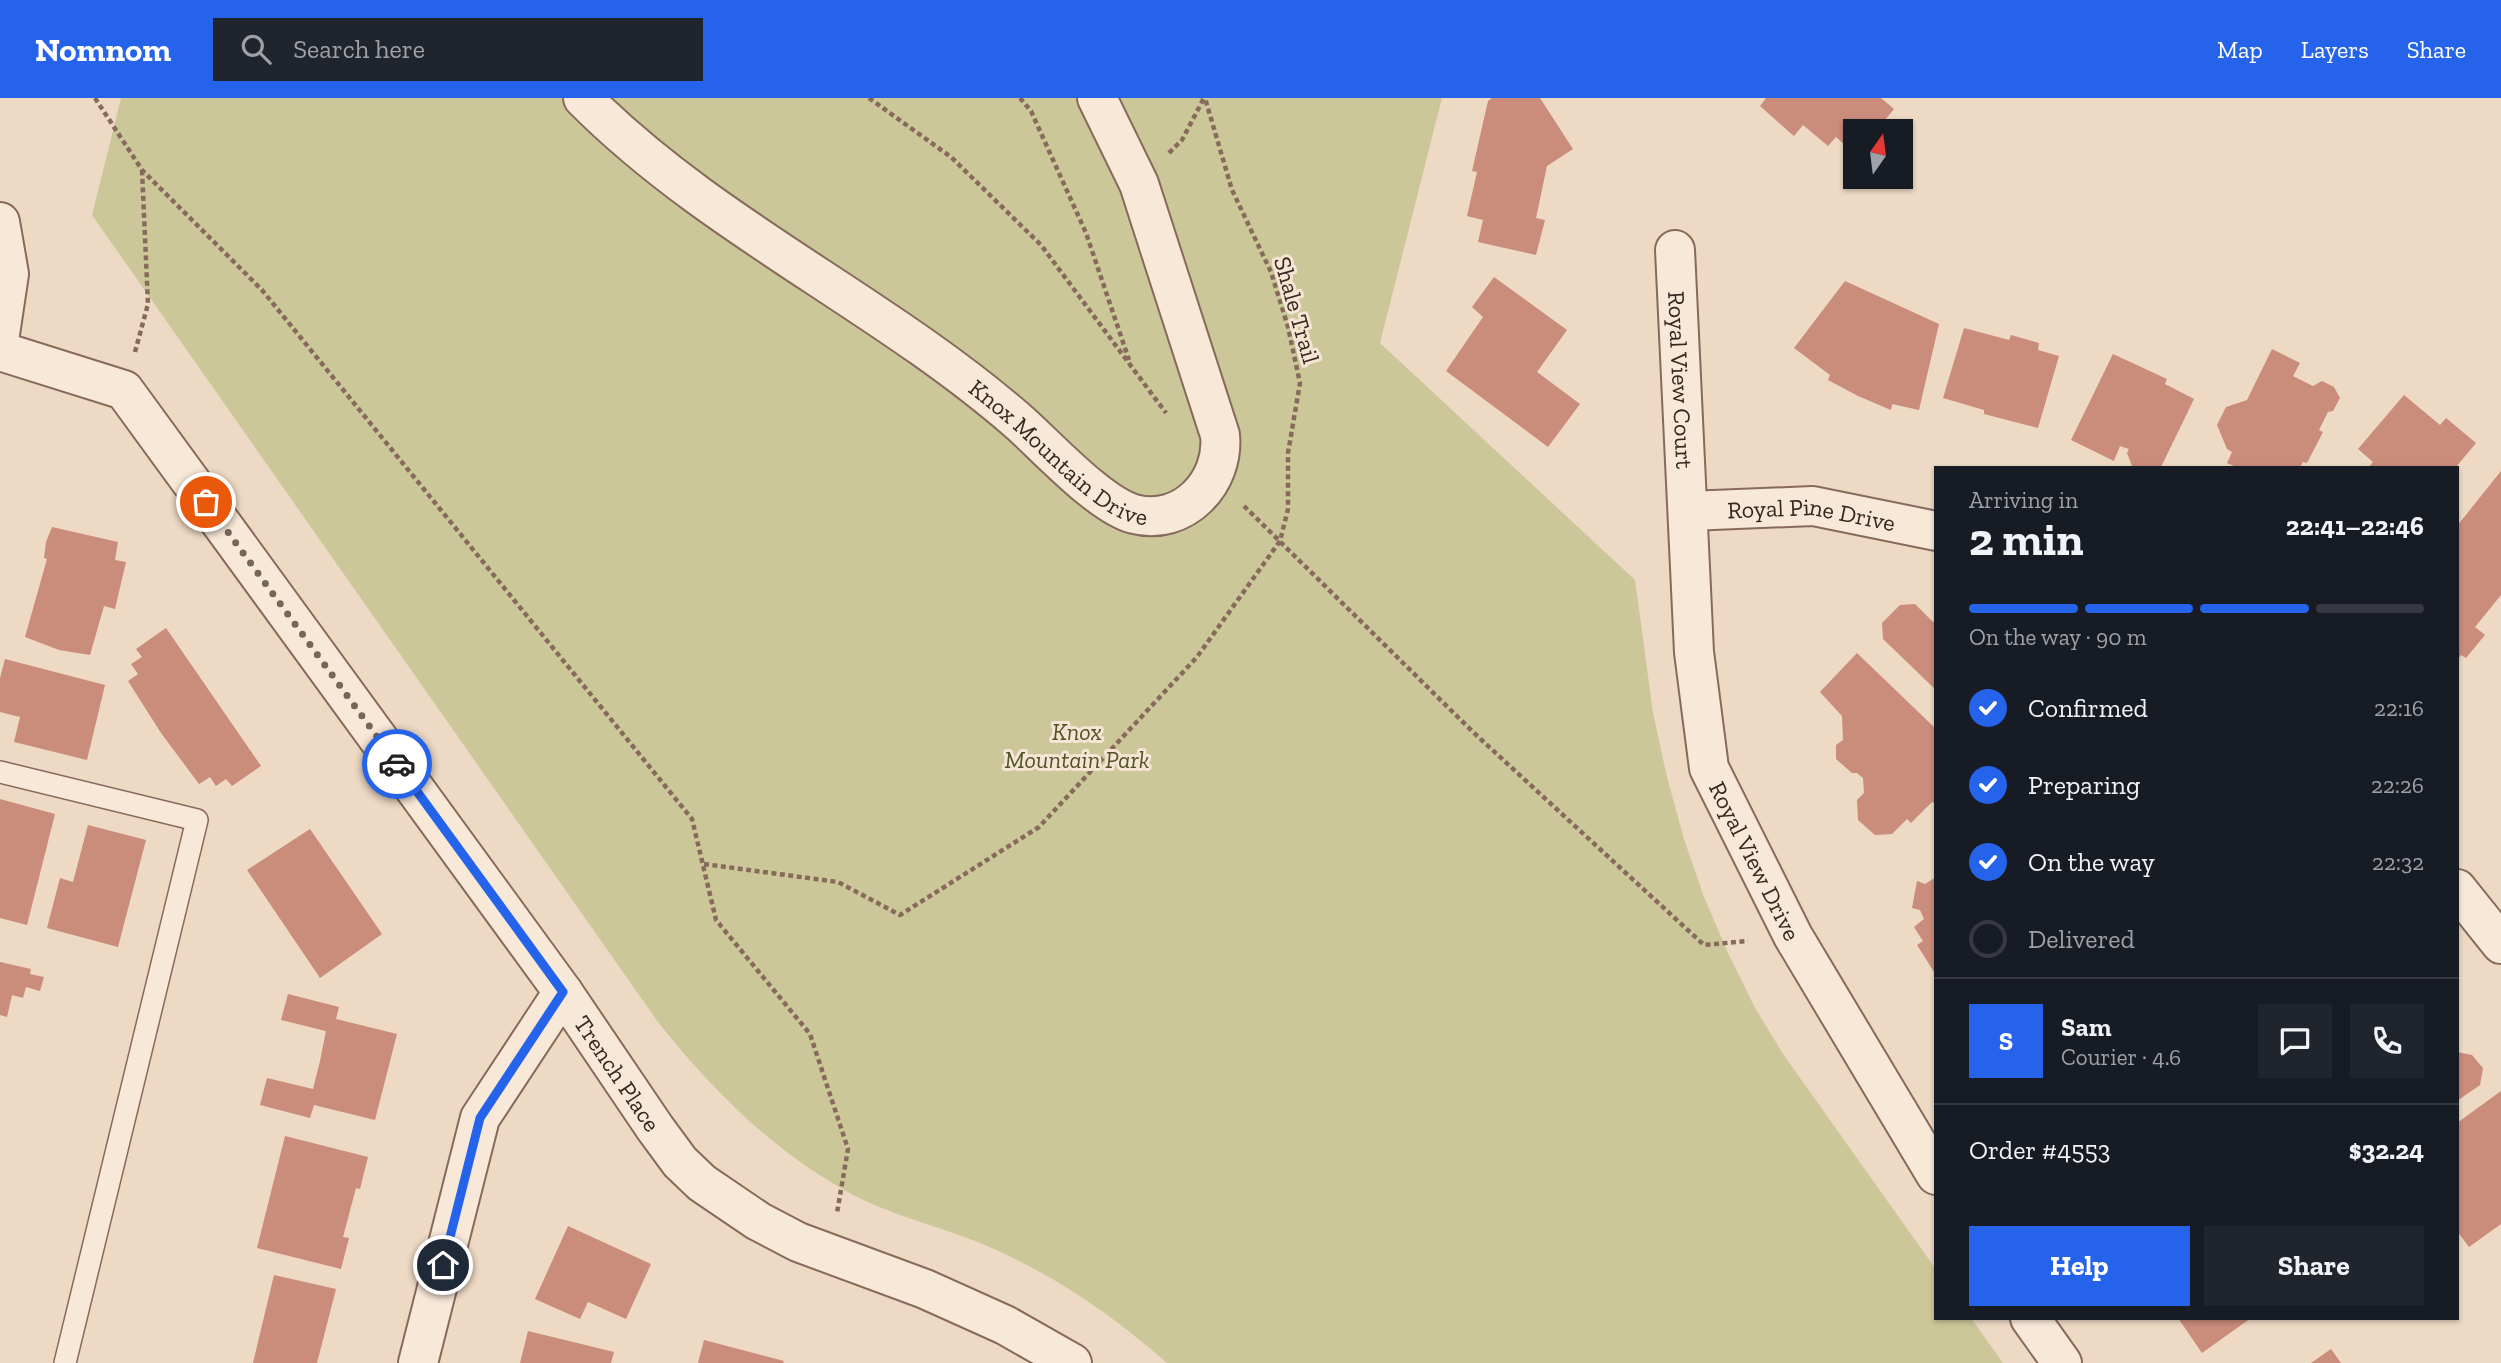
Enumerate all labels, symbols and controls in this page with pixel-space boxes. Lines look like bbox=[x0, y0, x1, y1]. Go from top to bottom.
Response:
search box bbox=[213, 18, 703, 81]
text: Nomnom bbox=[35, 30, 171, 69]
icon: search bbox=[237, 30, 275, 68]
text: Search here bbox=[293, 33, 425, 65]
text: Map bbox=[2217, 35, 2263, 64]
text: Layers bbox=[2301, 35, 2369, 64]
text: Share bbox=[2407, 35, 2466, 64]
north arrow bbox=[1843, 119, 1913, 189]
map controls bbox=[1843, 119, 1913, 189]
street label: Shale Trail bbox=[1268, 253, 1326, 367]
street label: Royal View Court bbox=[1662, 290, 1700, 469]
street label: Knox Mountain Drive bbox=[964, 373, 1150, 531]
pin bbox=[176, 472, 236, 532]
icon: bag bbox=[187, 483, 225, 521]
text: Arriving in bbox=[1969, 486, 2078, 514]
street label: Royal Pine Drive bbox=[1727, 491, 1898, 537]
text: 22:41–22:46 bbox=[2286, 510, 2424, 542]
text: 2 min bbox=[1969, 512, 2084, 567]
text: On the way · 90 m bbox=[1969, 623, 2147, 651]
icon: check bbox=[1969, 689, 2007, 727]
text: Confirmed bbox=[2028, 692, 2148, 724]
text: 22:16 bbox=[2374, 694, 2424, 722]
park label: Knox Mountain Park bbox=[1005, 717, 1150, 774]
courier bbox=[362, 729, 432, 799]
icon: car bbox=[378, 745, 416, 783]
icon: check bbox=[1969, 766, 2007, 804]
text: Preparing bbox=[2028, 769, 2140, 801]
text: 22:26 bbox=[2371, 771, 2424, 799]
street label: Royal View Drive bbox=[1703, 776, 1807, 945]
icon: check bbox=[1969, 843, 2007, 881]
text: On the way bbox=[2028, 846, 2155, 878]
text: 22:32 bbox=[2372, 848, 2424, 876]
text: Delivered bbox=[2028, 923, 2135, 955]
button: chat bbox=[2258, 1004, 2332, 1078]
button: phone bbox=[2350, 1004, 2424, 1078]
street label: Trench Place bbox=[568, 1010, 667, 1137]
text: Sam bbox=[2061, 1011, 2111, 1043]
text: S bbox=[1999, 1025, 2013, 1057]
text: Courier · 4.6 bbox=[2061, 1043, 2181, 1071]
text: Order #4553 bbox=[1969, 1134, 2111, 1166]
text: $32.24 bbox=[2349, 1134, 2424, 1166]
button: Help bbox=[1969, 1226, 2190, 1306]
button: Share bbox=[2204, 1226, 2424, 1306]
pin bbox=[413, 1235, 473, 1295]
icon: home bbox=[424, 1246, 462, 1284]

